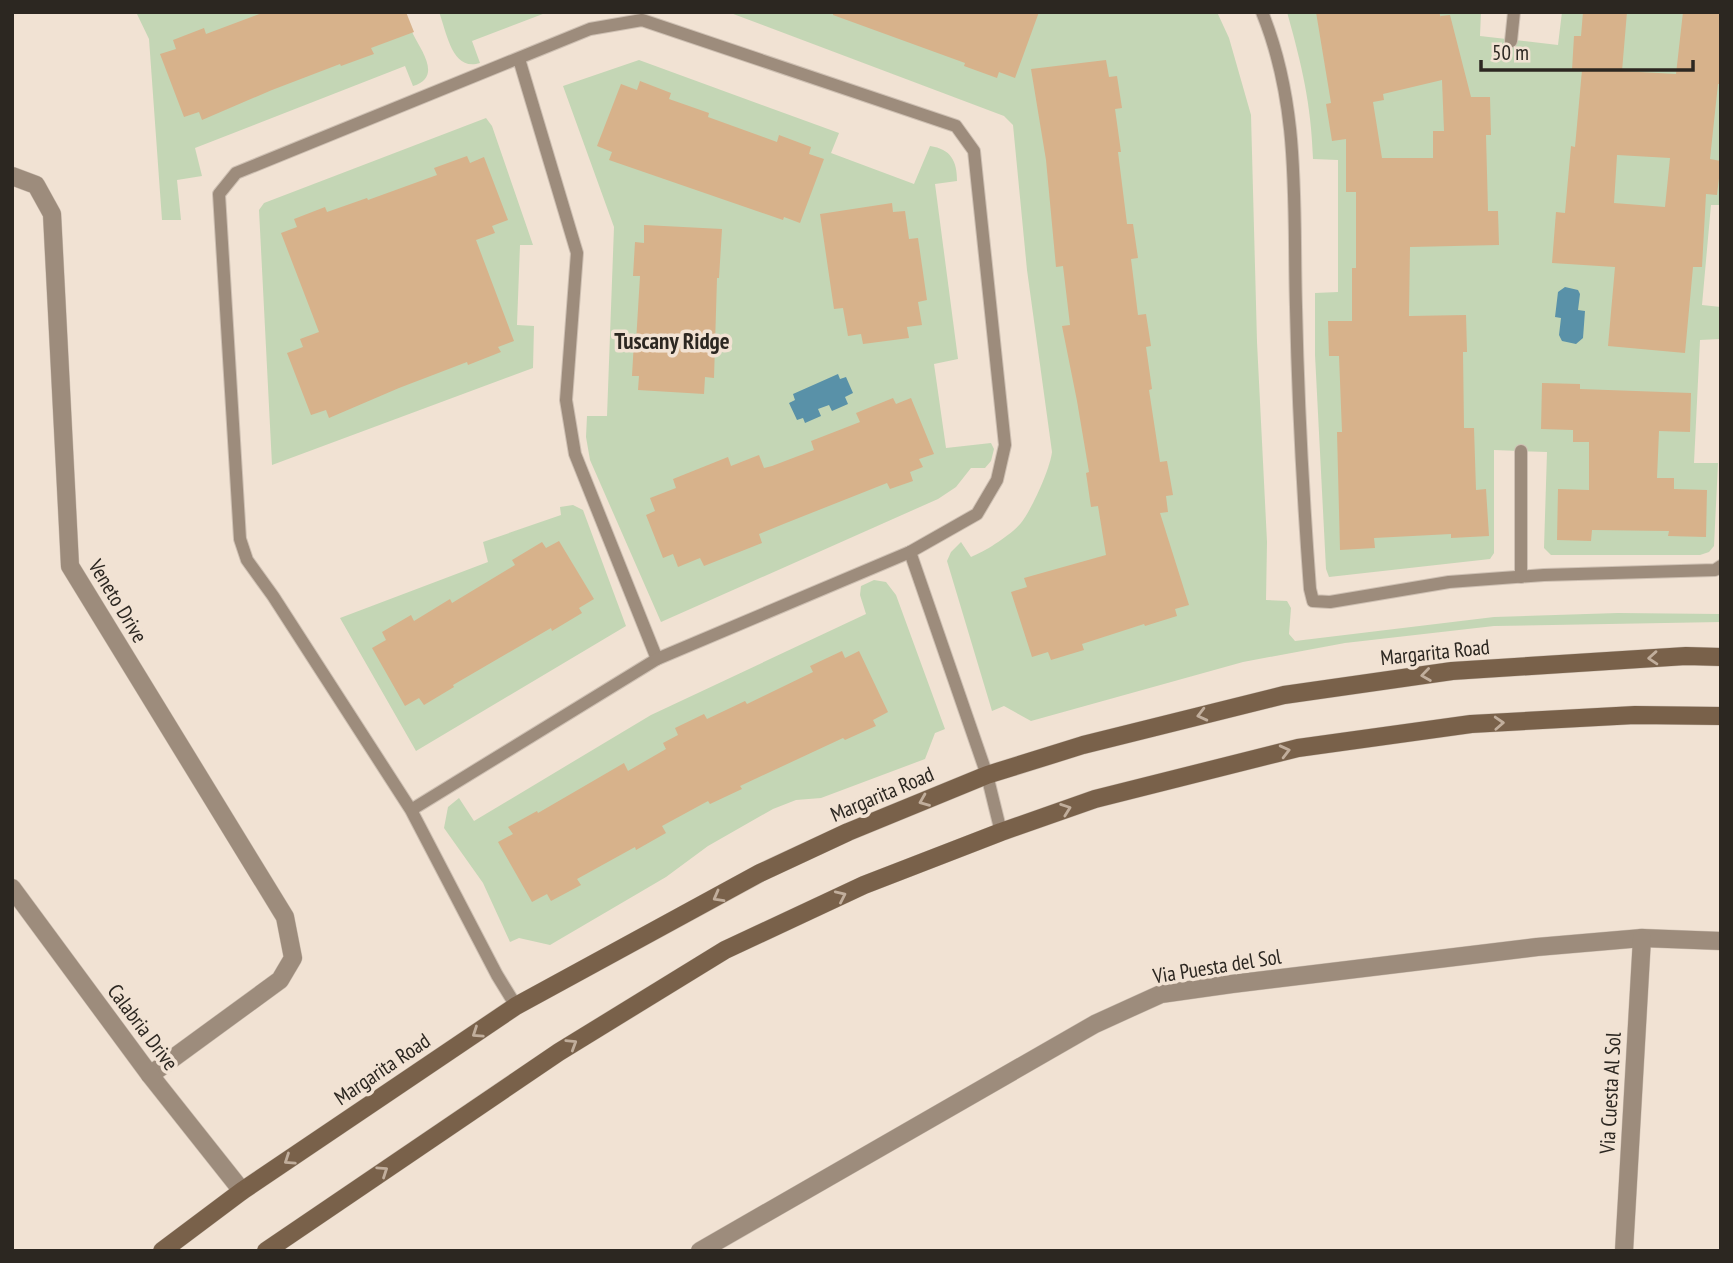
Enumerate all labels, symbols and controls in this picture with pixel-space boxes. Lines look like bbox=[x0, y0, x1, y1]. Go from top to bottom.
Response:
scale bar bbox=[1481, 28, 1693, 72]
text: 50 m bbox=[1492, 39, 1529, 66]
district label: Tuscany Ridge bbox=[614, 326, 730, 355]
street label: Veneto Drive bbox=[82, 554, 153, 648]
street label: Margarita Road bbox=[1379, 633, 1491, 671]
one-way arrow bbox=[1647, 650, 1658, 665]
one-way arrow bbox=[1420, 667, 1432, 682]
one-way arrow bbox=[1196, 707, 1208, 721]
one-way arrow bbox=[1493, 715, 1504, 730]
one-way arrow bbox=[1279, 745, 1291, 759]
street label: Margarita Road bbox=[826, 760, 938, 828]
one-way arrow bbox=[919, 793, 931, 807]
one-way arrow bbox=[1059, 804, 1071, 818]
one-way arrow bbox=[712, 888, 725, 902]
one-way arrow bbox=[834, 890, 846, 904]
street label: Via Puesta del Sol bbox=[1150, 943, 1283, 990]
street label: Calabria Drive bbox=[102, 978, 184, 1076]
one-way arrow bbox=[472, 1025, 485, 1037]
street label: Margarita Road bbox=[329, 1027, 435, 1111]
street label: Via Cuesta Al Sol bbox=[1593, 1031, 1627, 1155]
one-way arrow bbox=[564, 1040, 577, 1053]
one-way arrow bbox=[283, 1152, 296, 1165]
one-way arrow bbox=[375, 1167, 388, 1179]

